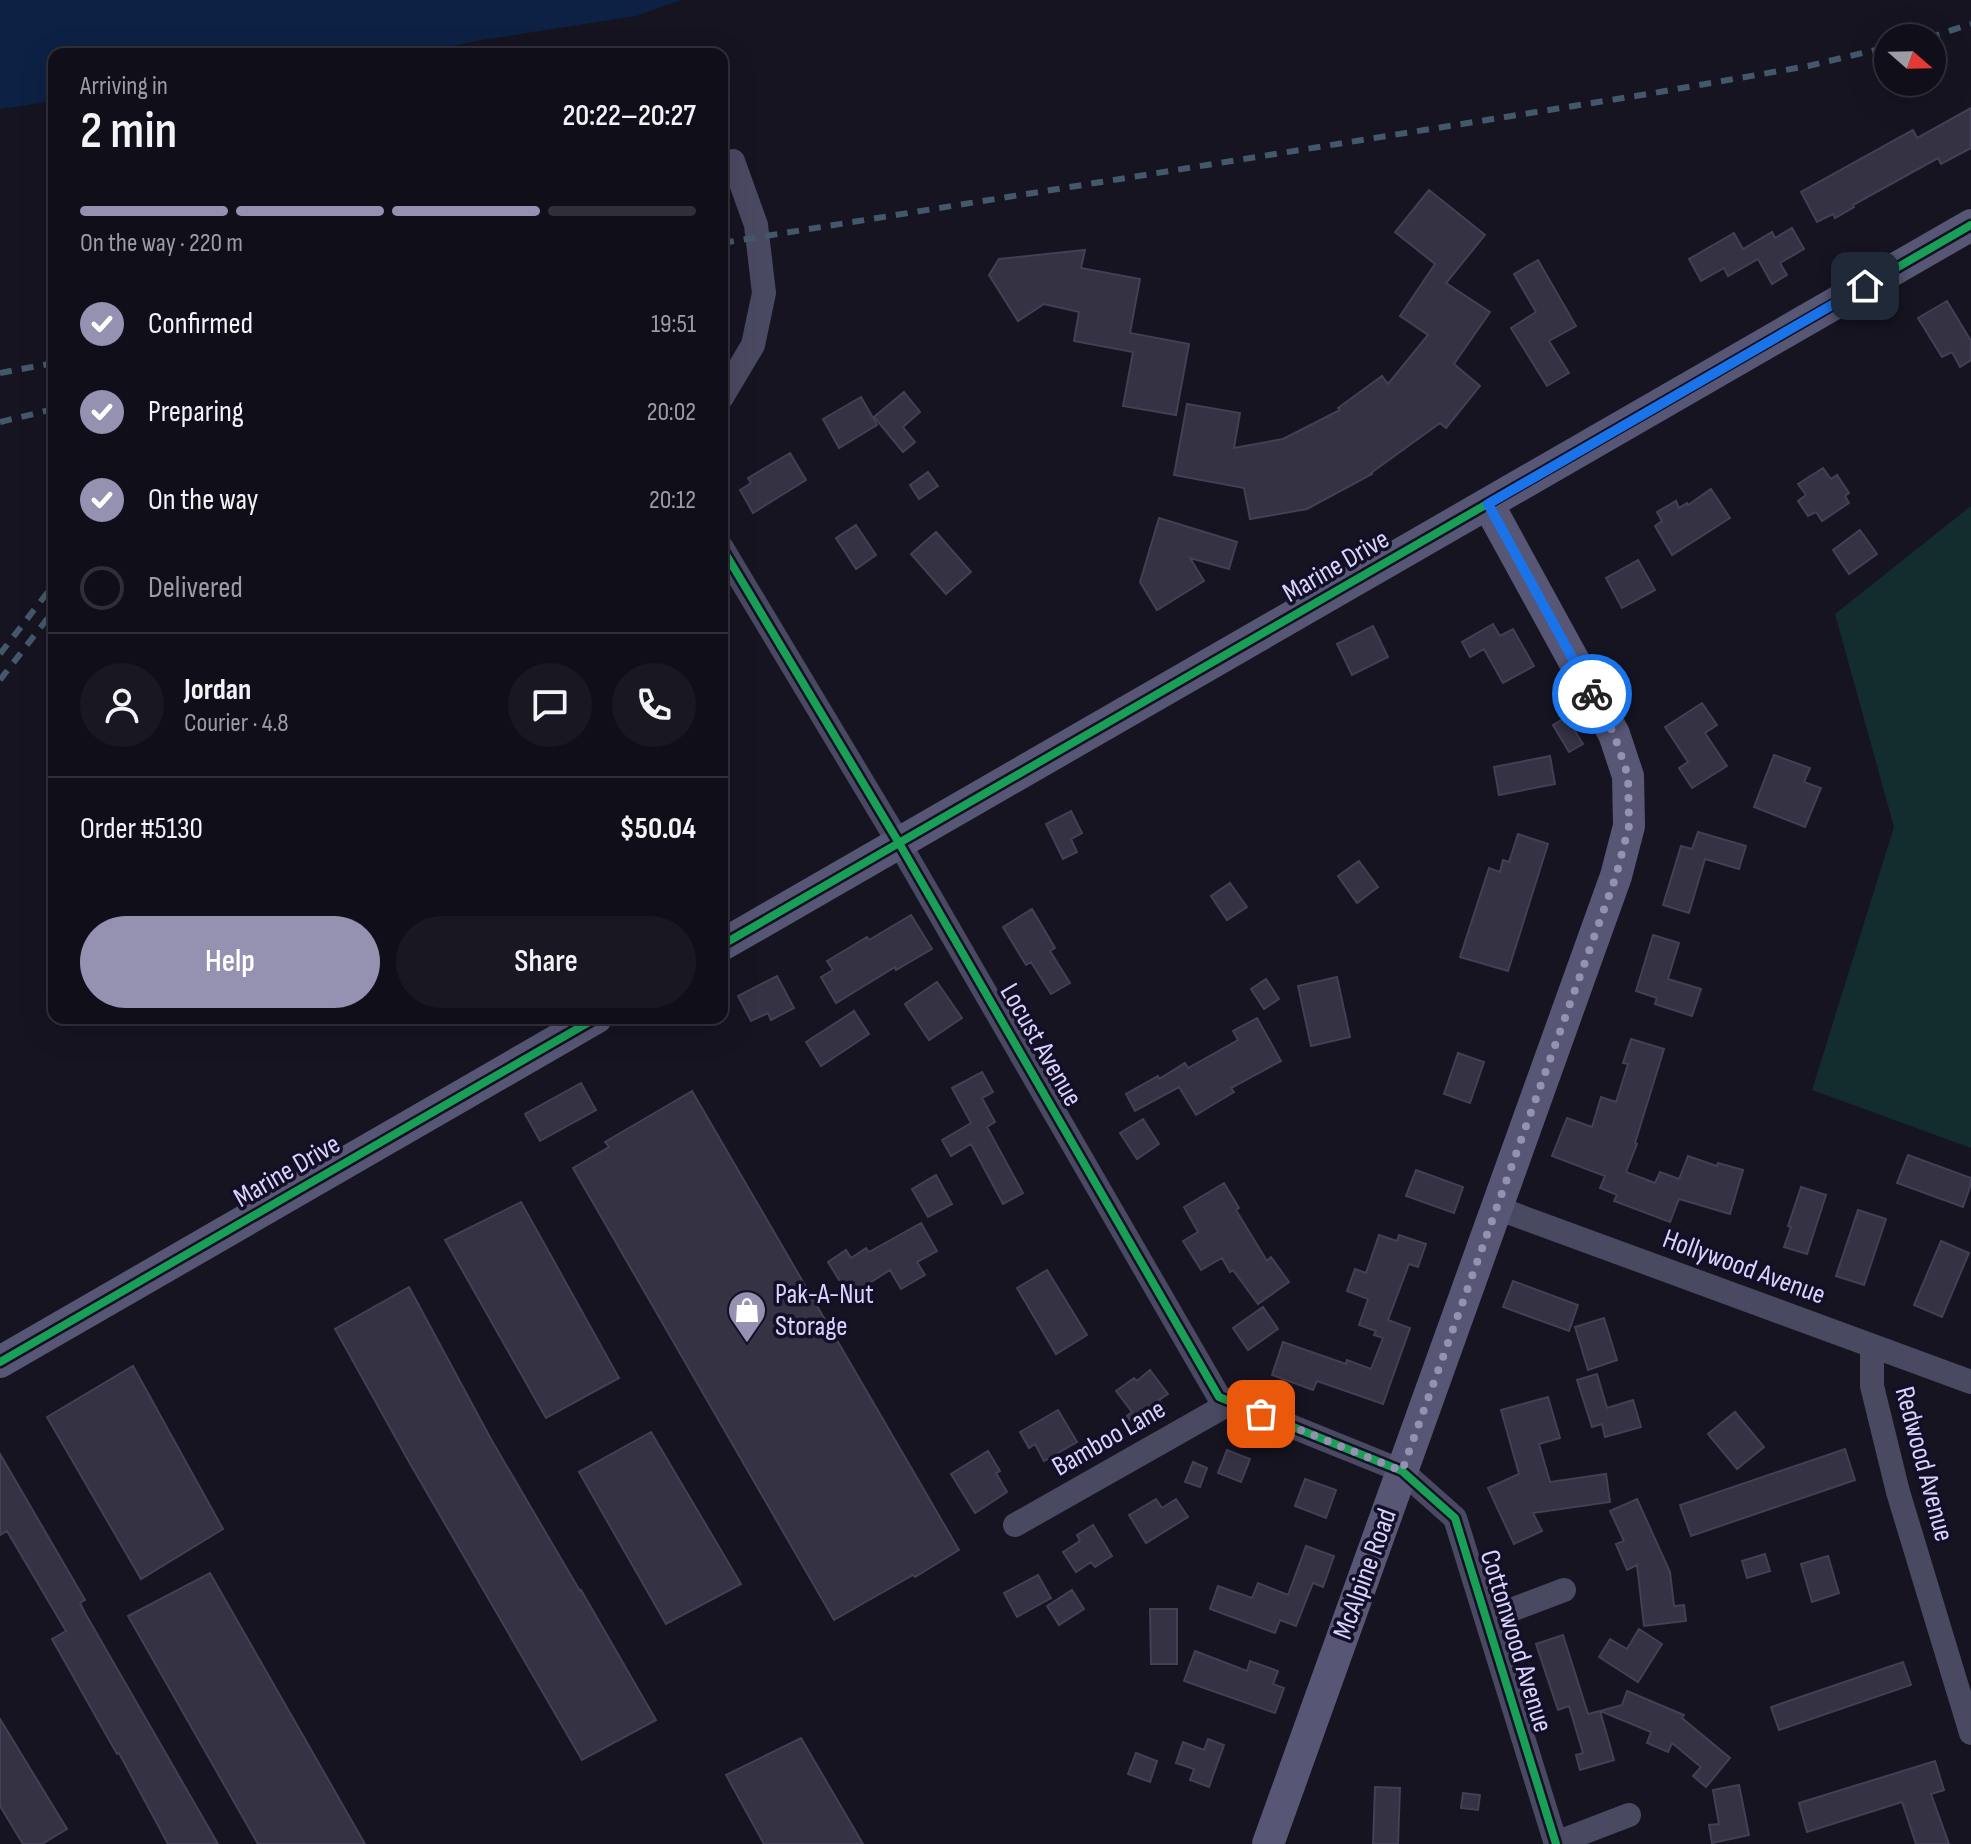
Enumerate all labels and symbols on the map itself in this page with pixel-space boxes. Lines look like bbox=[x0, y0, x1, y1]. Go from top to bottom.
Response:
north arrow bbox=[1874, 24, 1946, 96]
pin bbox=[1831, 252, 1899, 320]
street label: Marine Drive bbox=[1277, 522, 1395, 610]
courier bbox=[1552, 654, 1632, 734]
street label: Locust Avenue bbox=[993, 978, 1089, 1112]
street label: Marine Drive bbox=[228, 1127, 346, 1215]
street label: Hollywood Avenue bbox=[1658, 1222, 1830, 1312]
place label: Pak-A-Nut Storage bbox=[775, 1278, 874, 1343]
shop icon: Pak-A-Nut Storage bbox=[726, 1289, 768, 1344]
pin bbox=[1227, 1380, 1295, 1448]
street label: Redwood Avenue bbox=[1887, 1383, 1961, 1545]
street label: Bamboo Lane bbox=[1047, 1392, 1171, 1484]
street label: McAlpine Road bbox=[1326, 1504, 1404, 1644]
street label: Cottonwood Avenue bbox=[1473, 1546, 1559, 1736]

